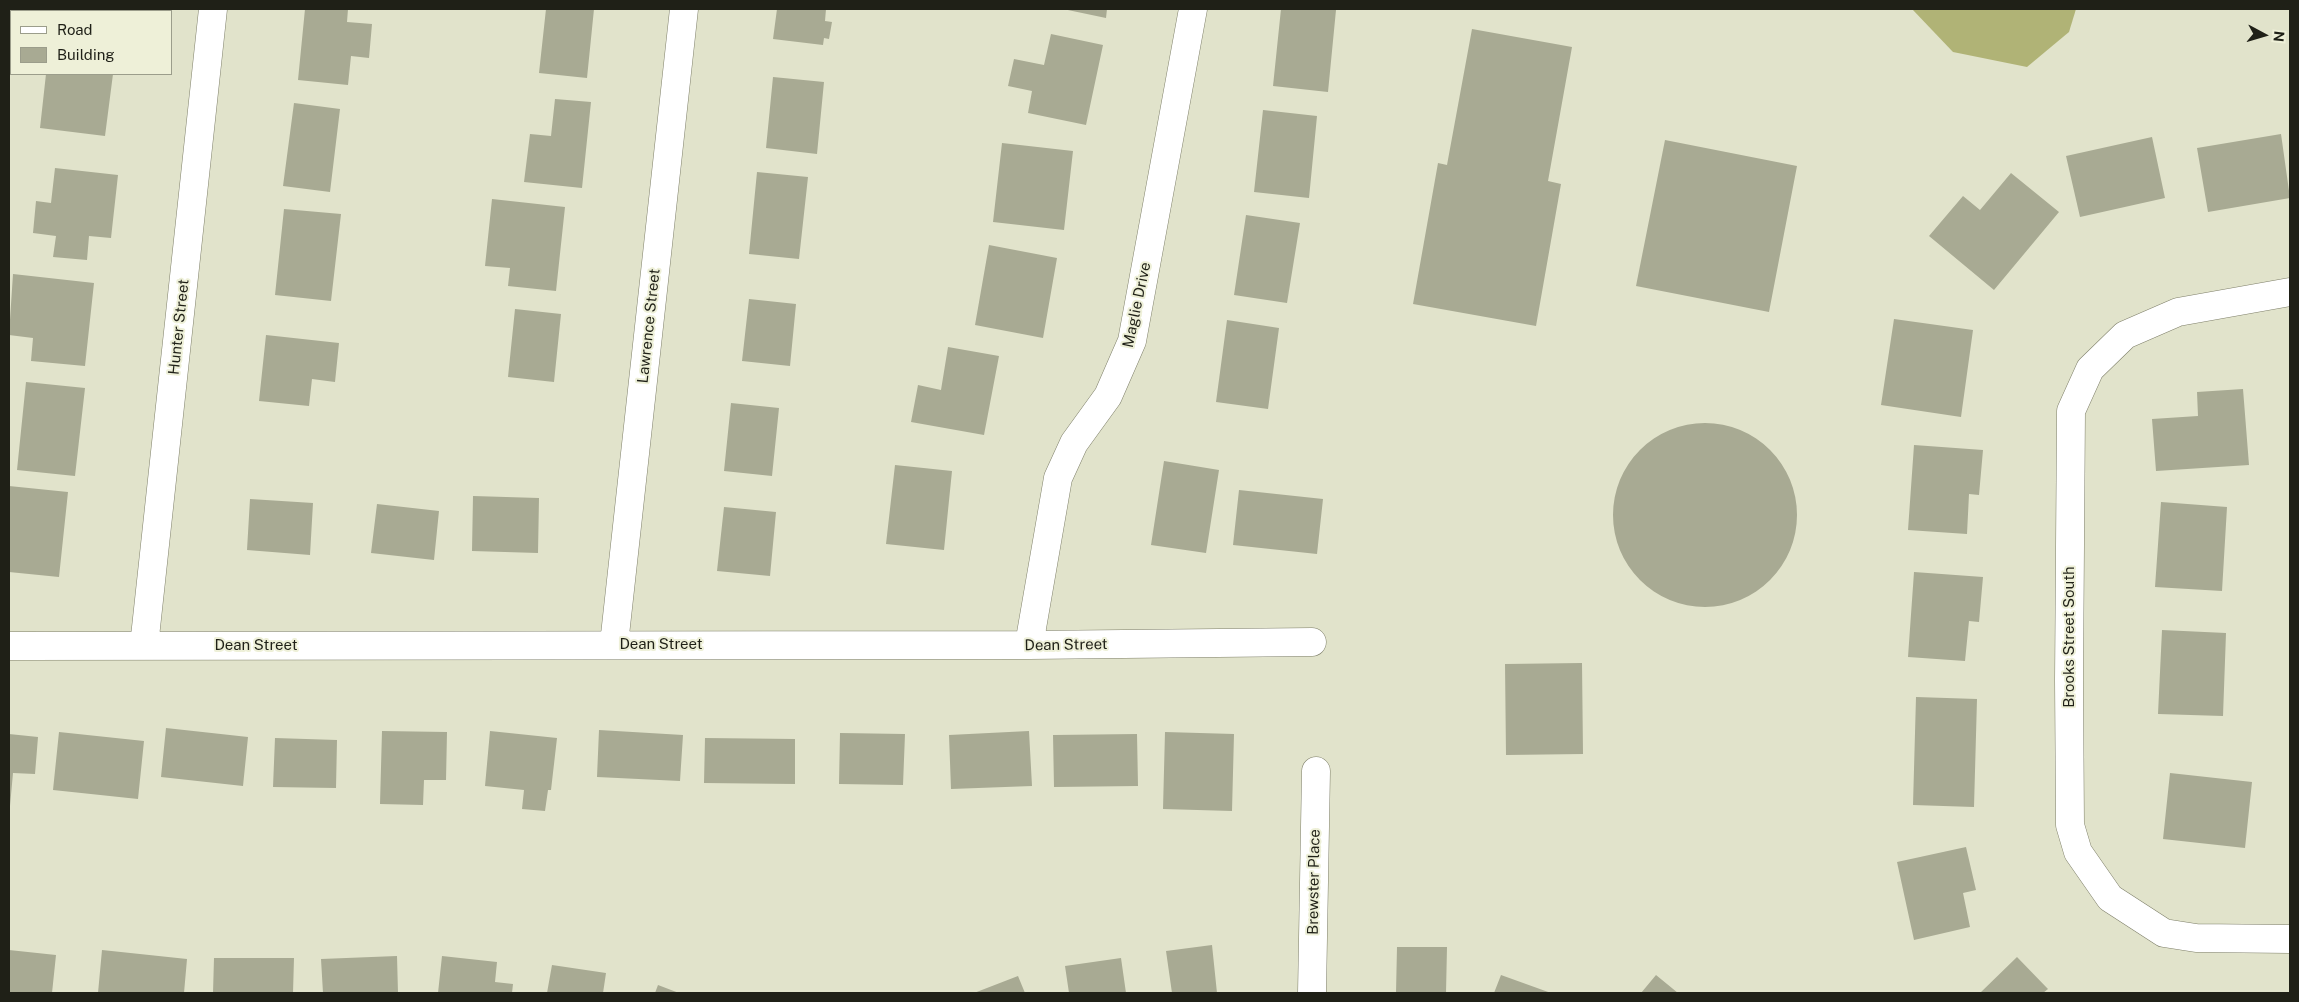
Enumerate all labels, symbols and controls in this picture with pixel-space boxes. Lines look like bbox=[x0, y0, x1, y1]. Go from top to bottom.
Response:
legend bbox=[10, 10, 172, 75]
north arrow bbox=[2239, 10, 2289, 60]
text: Road bbox=[57, 21, 93, 38]
text: N bbox=[2270, 30, 2287, 43]
text: Building bbox=[57, 46, 115, 63]
street label: Maglie Drive bbox=[1119, 261, 1155, 349]
street label: Lawrence Street bbox=[634, 268, 664, 384]
street label: Hunter Street bbox=[165, 278, 193, 376]
street label: Brooks Street South bbox=[2060, 566, 2078, 708]
street label: Dean Street bbox=[619, 635, 703, 653]
street label: Dean Street bbox=[1024, 635, 1108, 655]
street label: Dean Street bbox=[214, 636, 298, 654]
street label: Brewster Place bbox=[1304, 829, 1324, 935]

